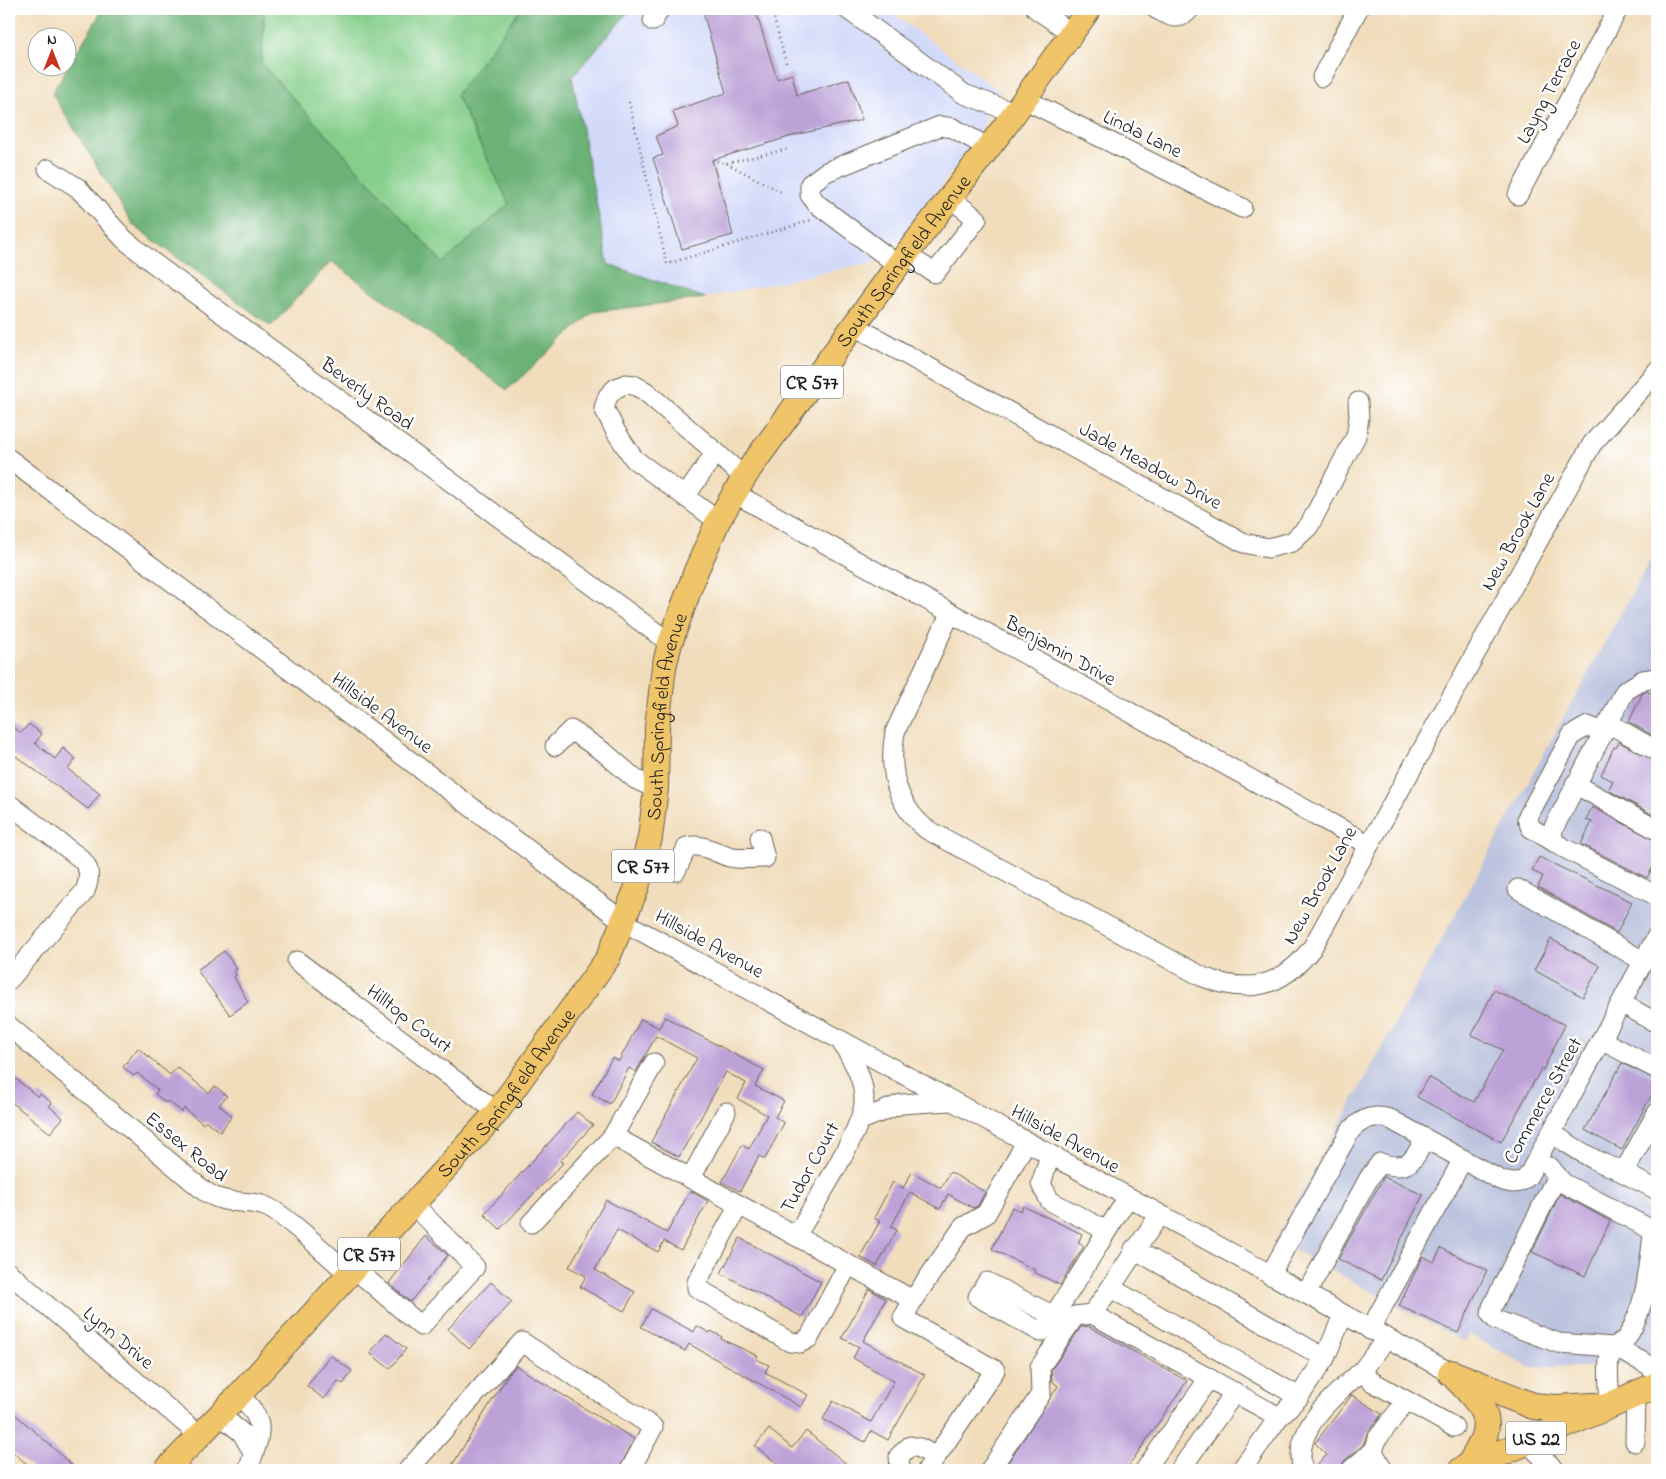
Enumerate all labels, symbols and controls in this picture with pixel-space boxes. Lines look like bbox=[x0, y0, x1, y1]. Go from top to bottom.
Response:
north arrow bbox=[28, 28, 78, 78]
text: N bbox=[47, 30, 57, 51]
street label: Layng Terrace bbox=[1510, 35, 1591, 150]
street label: Linda Lane bbox=[1097, 104, 1186, 167]
street label: South Springfield Avenue bbox=[830, 170, 979, 355]
street label: Beverly Road bbox=[313, 351, 419, 439]
road number: CR 577 bbox=[781, 366, 843, 398]
street label: Jade Meadow Drive bbox=[1073, 416, 1226, 518]
street label: New Brook Lane bbox=[1475, 468, 1564, 597]
street label: South Springfield Avenue bbox=[640, 609, 697, 822]
street label: Benjamin Drive bbox=[998, 609, 1121, 695]
street label: Hillside Avenue bbox=[325, 666, 438, 762]
street label: New Brook Lane bbox=[1277, 822, 1366, 951]
road number: CR 577 bbox=[612, 849, 674, 882]
street label: Hillside Avenue bbox=[649, 903, 769, 987]
street label: Hilltop Court bbox=[360, 978, 458, 1062]
street label: South Springfield Avenue bbox=[431, 1003, 584, 1186]
street label: Commerce Street bbox=[1497, 1032, 1591, 1170]
street label: Hillside Avenue bbox=[1005, 1098, 1125, 1182]
street label: Essex Road bbox=[138, 1106, 233, 1190]
street label: Tudor Court bbox=[774, 1117, 848, 1219]
road number: CR 577 bbox=[338, 1238, 400, 1270]
street label: Lynn Drive bbox=[76, 1300, 159, 1377]
road number: US 22 bbox=[1506, 1422, 1566, 1455]

